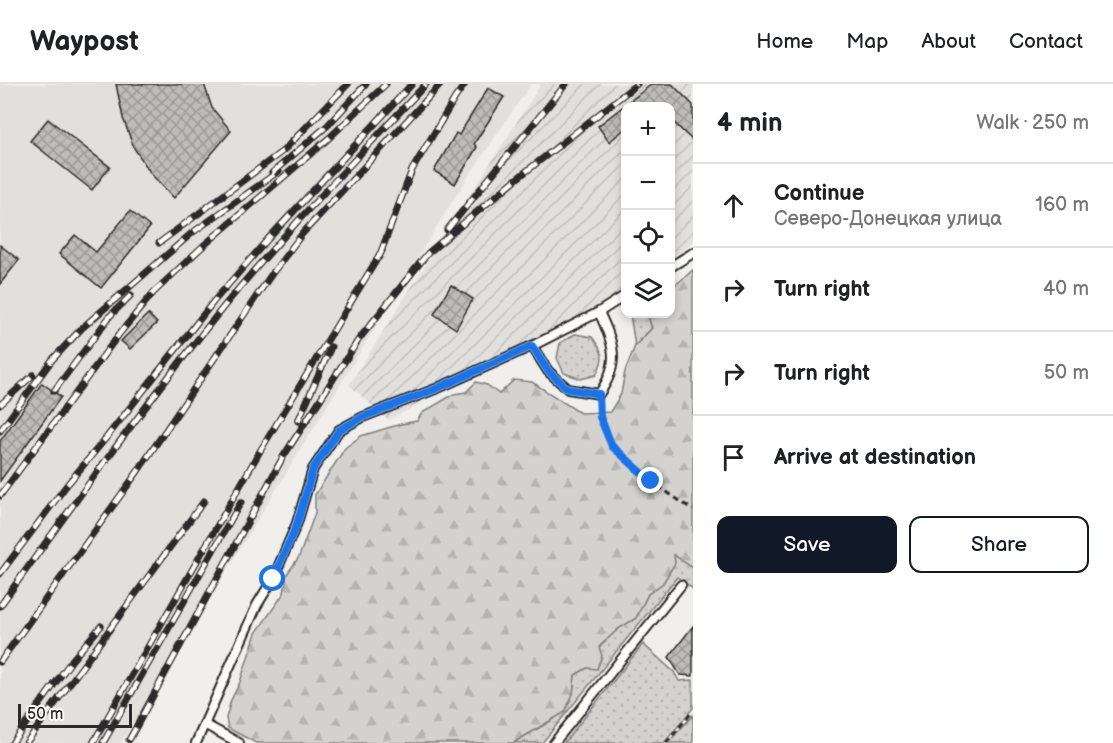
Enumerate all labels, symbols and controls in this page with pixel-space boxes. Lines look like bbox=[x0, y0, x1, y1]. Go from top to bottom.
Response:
text: Waypost bbox=[30, 25, 139, 58]
text: Home bbox=[756, 29, 813, 54]
text: Map bbox=[846, 29, 888, 54]
text: About bbox=[921, 29, 976, 54]
text: Contact bbox=[1009, 29, 1083, 54]
map controls bbox=[621, 102, 675, 318]
button: + bbox=[621, 102, 675, 156]
text: 4 min bbox=[717, 108, 782, 139]
text: Walk · 250 m bbox=[976, 111, 1089, 135]
button: − bbox=[621, 156, 675, 210]
text: Continue bbox=[774, 180, 864, 207]
icon: ahead bbox=[717, 189, 750, 222]
text: 160 m bbox=[1035, 193, 1089, 217]
text: Северо-Донецкая улица bbox=[774, 207, 1002, 231]
button: locate bbox=[621, 210, 675, 264]
button: layers bbox=[621, 264, 675, 318]
icon: right bbox=[717, 273, 750, 306]
text: Turn right bbox=[774, 276, 870, 303]
text: 40 m bbox=[1043, 277, 1089, 301]
icon: right bbox=[717, 357, 750, 390]
text: Turn right bbox=[774, 360, 870, 387]
text: 50 m bbox=[1044, 361, 1089, 385]
icon: arrive bbox=[717, 441, 750, 474]
text: Arrive at destination bbox=[774, 444, 976, 471]
route end bbox=[637, 467, 663, 493]
button: Save bbox=[717, 516, 897, 573]
button: Share bbox=[909, 516, 1089, 573]
route start bbox=[259, 565, 285, 591]
scale bar bbox=[18, 701, 132, 728]
text: 50 m bbox=[27, 705, 63, 724]

